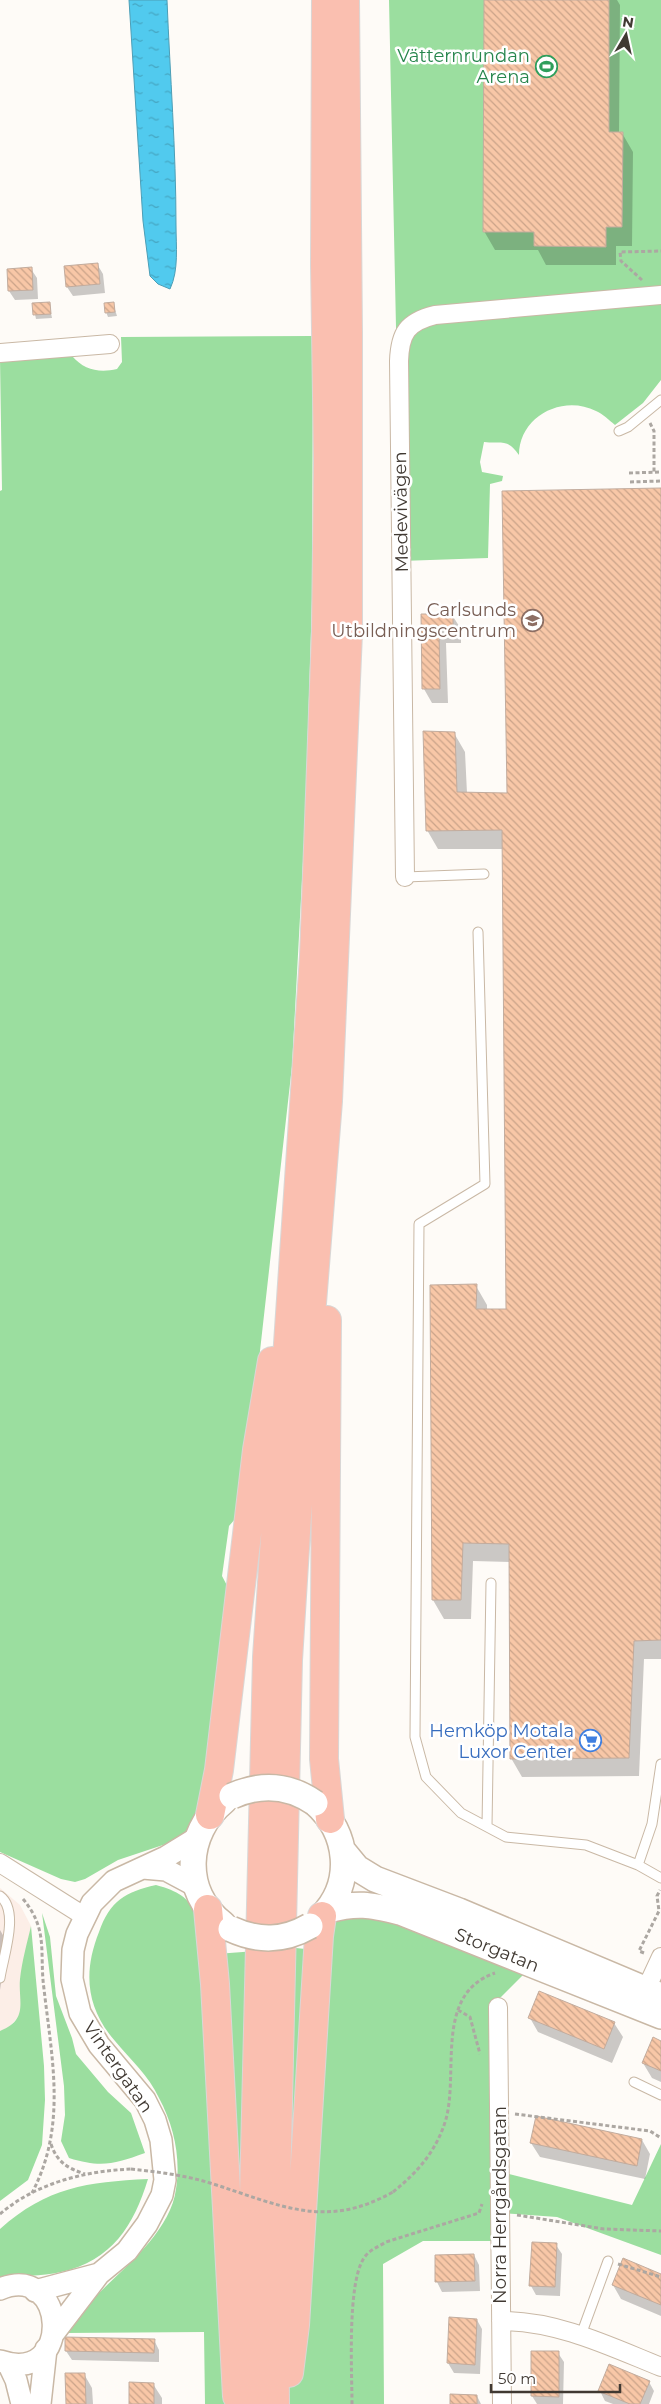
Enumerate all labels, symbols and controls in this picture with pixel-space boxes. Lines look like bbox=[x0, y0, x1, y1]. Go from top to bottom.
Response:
north arrow bbox=[601, 10, 651, 60]
text: N bbox=[621, 12, 635, 32]
place label: Vätternrundan Arena bbox=[397, 45, 530, 88]
sports icon: Vätternrundan Arena bbox=[534, 54, 558, 78]
street label: Medevivägen bbox=[389, 451, 413, 573]
place label: Carlsunds Utbildningscentrum bbox=[331, 599, 516, 642]
school or university icon: Carlsunds Utbildningscentrum bbox=[520, 608, 544, 632]
place label: Hemköp Motala Luxor Center bbox=[429, 1720, 574, 1763]
supermarket icon: Hemköp Motala Luxor Center bbox=[578, 1729, 602, 1753]
street label: Storgatan bbox=[452, 1923, 542, 1977]
street label: Vintergatan bbox=[78, 2017, 158, 2117]
street label: Norra Herrgårdsgatan bbox=[489, 2106, 511, 2304]
scale bar bbox=[491, 2362, 620, 2394]
text: 50 m bbox=[498, 2369, 536, 2388]

